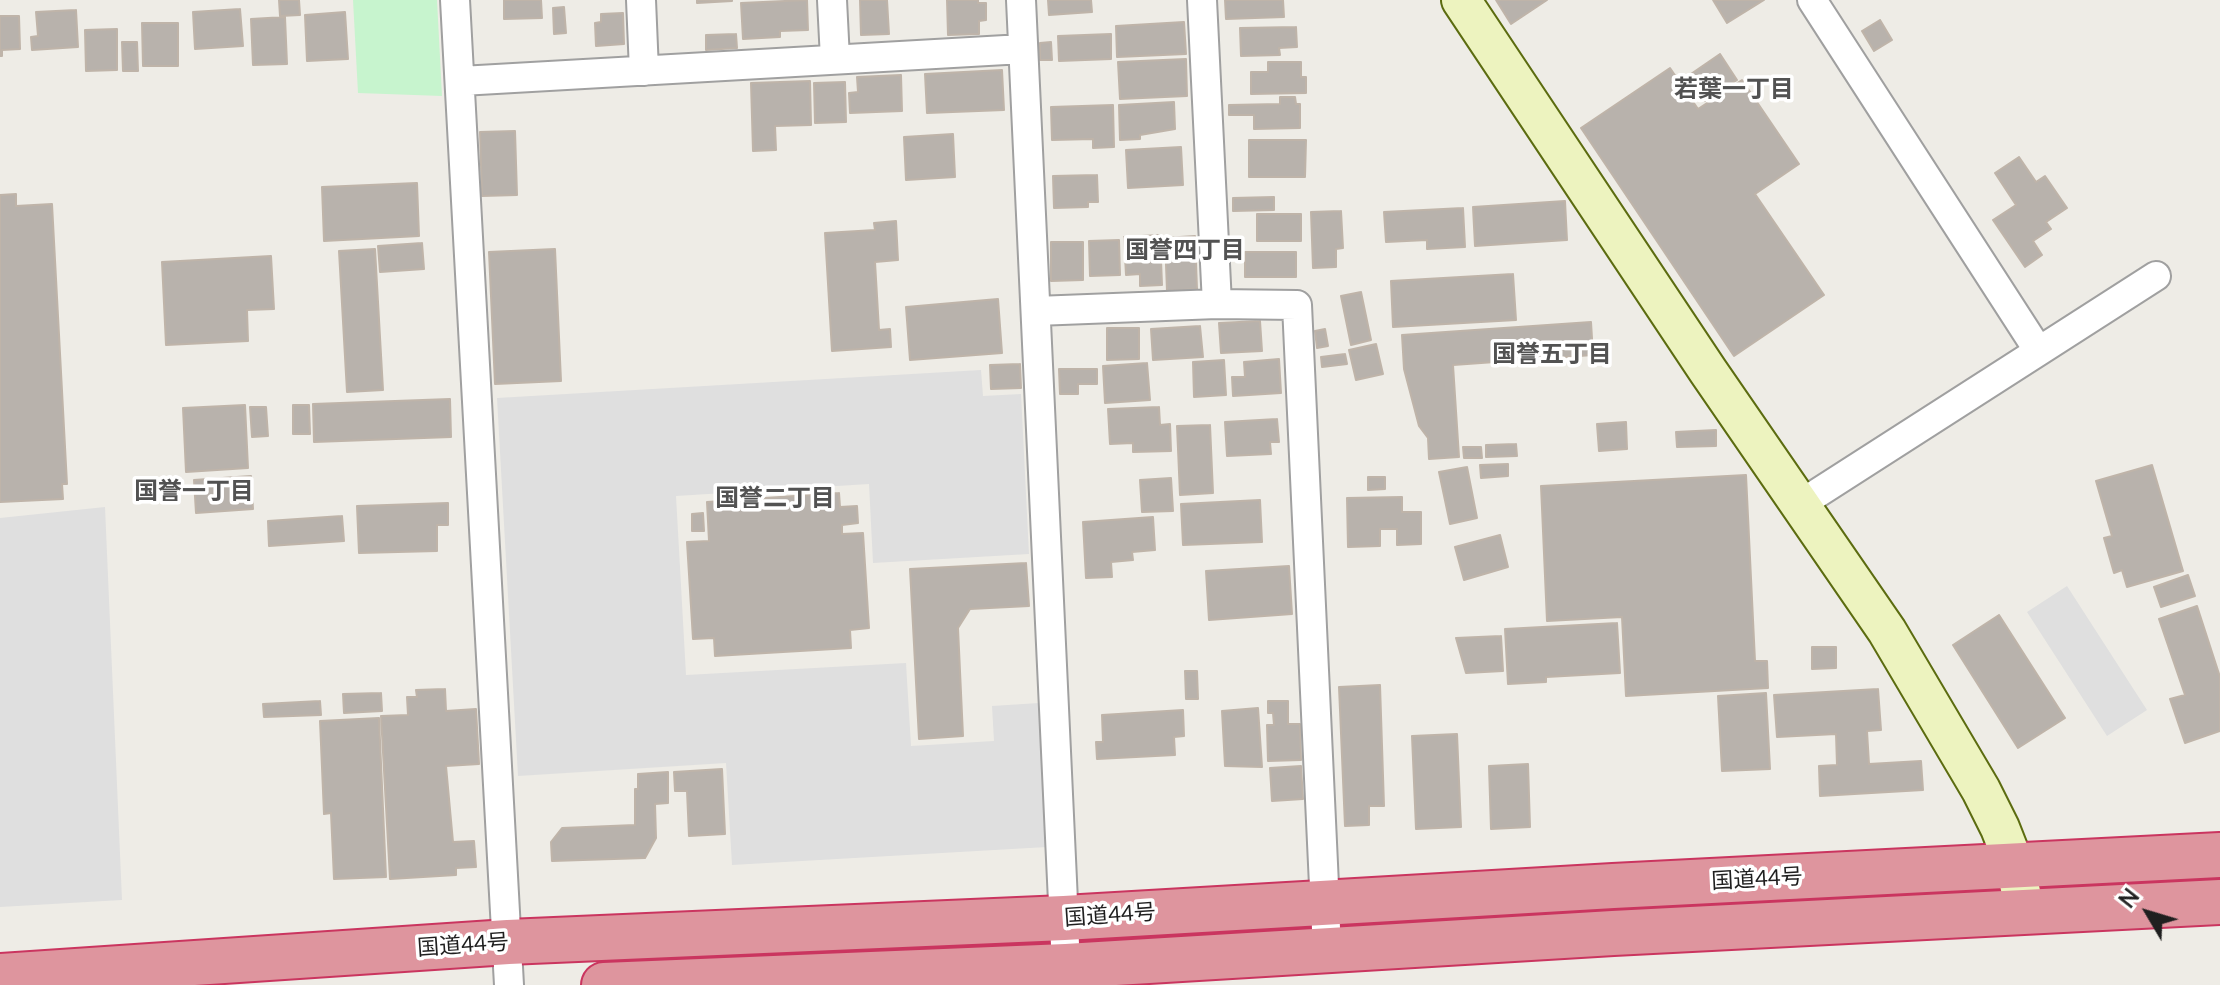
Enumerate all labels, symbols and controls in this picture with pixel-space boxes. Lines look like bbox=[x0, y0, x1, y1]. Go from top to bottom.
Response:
district label: 若葉一丁目 bbox=[1674, 75, 1794, 103]
district label: 国誉四丁目 bbox=[1125, 236, 1245, 264]
district label: 国誉五丁目 bbox=[1492, 340, 1612, 368]
district label: 国誉一丁目 bbox=[134, 477, 254, 505]
district label: 国誉二丁目 bbox=[715, 484, 835, 512]
street label: 国道44号 bbox=[1711, 863, 1803, 895]
north arrow bbox=[2108, 873, 2188, 953]
text: N bbox=[2113, 883, 2145, 913]
street label: 国道44号 bbox=[1063, 899, 1157, 931]
street label: 国道44号 bbox=[416, 929, 510, 961]

